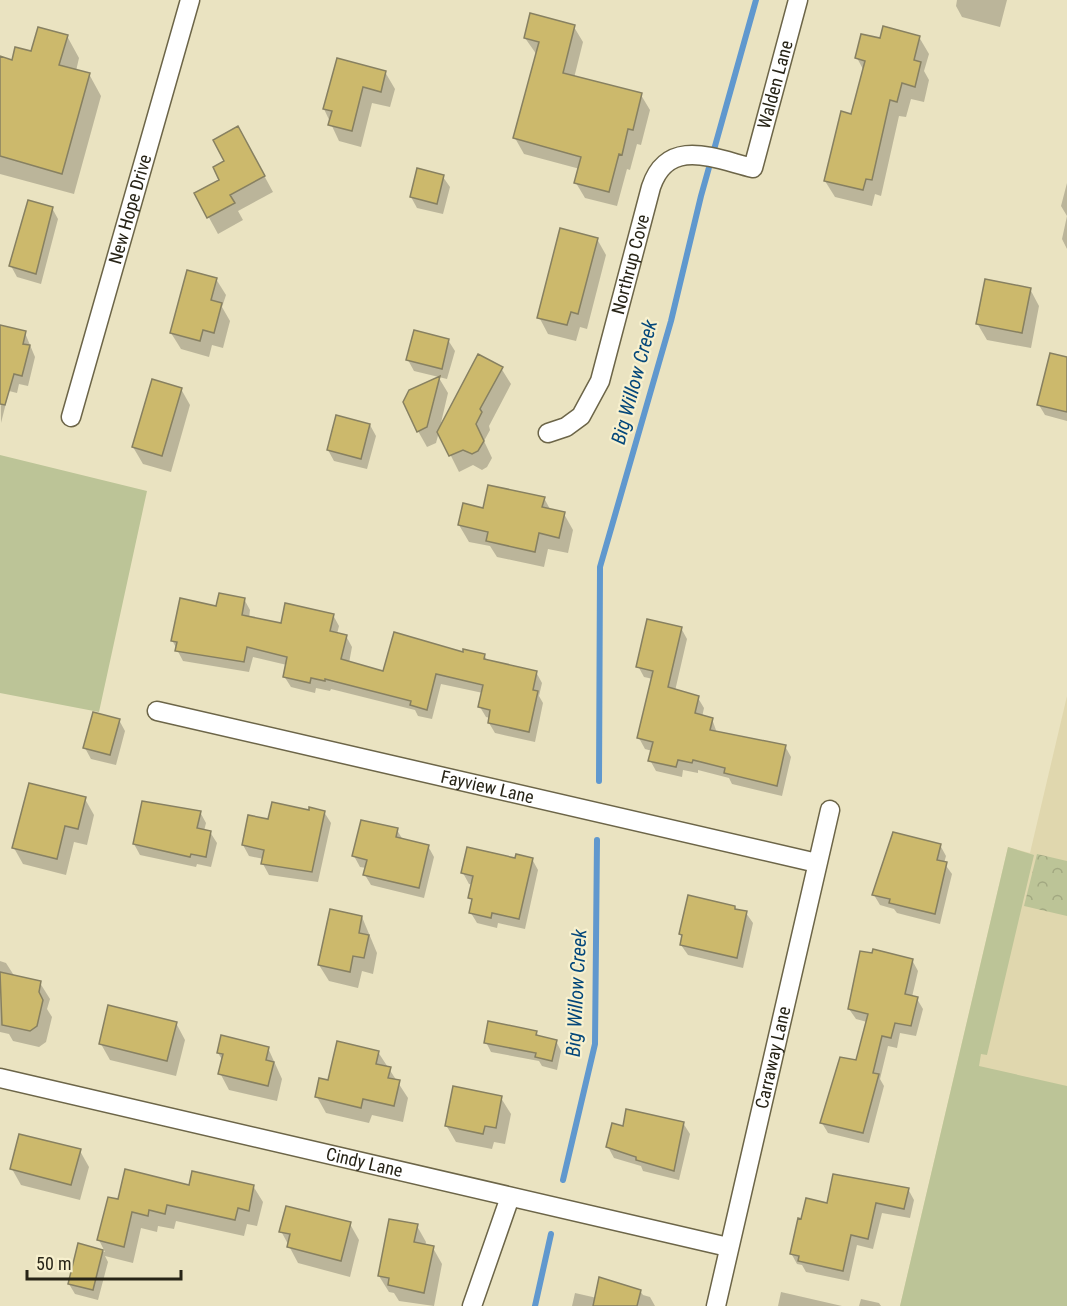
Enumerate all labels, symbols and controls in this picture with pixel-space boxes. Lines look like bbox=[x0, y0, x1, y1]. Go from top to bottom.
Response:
street label: Walden Lane bbox=[753, 38, 797, 131]
street label: New Hope Drive bbox=[104, 152, 155, 266]
street label: Northrup Cove bbox=[607, 212, 653, 316]
water label: Big Willow Creek bbox=[606, 316, 662, 447]
street label: Fayview Lane bbox=[439, 766, 536, 807]
water label: Big Willow Creek bbox=[561, 927, 591, 1057]
street label: Carraway Lane bbox=[751, 1004, 795, 1111]
street label: Cindy Lane bbox=[324, 1143, 405, 1181]
scale bar bbox=[27, 1243, 182, 1281]
text: 50 m bbox=[36, 1253, 71, 1274]

